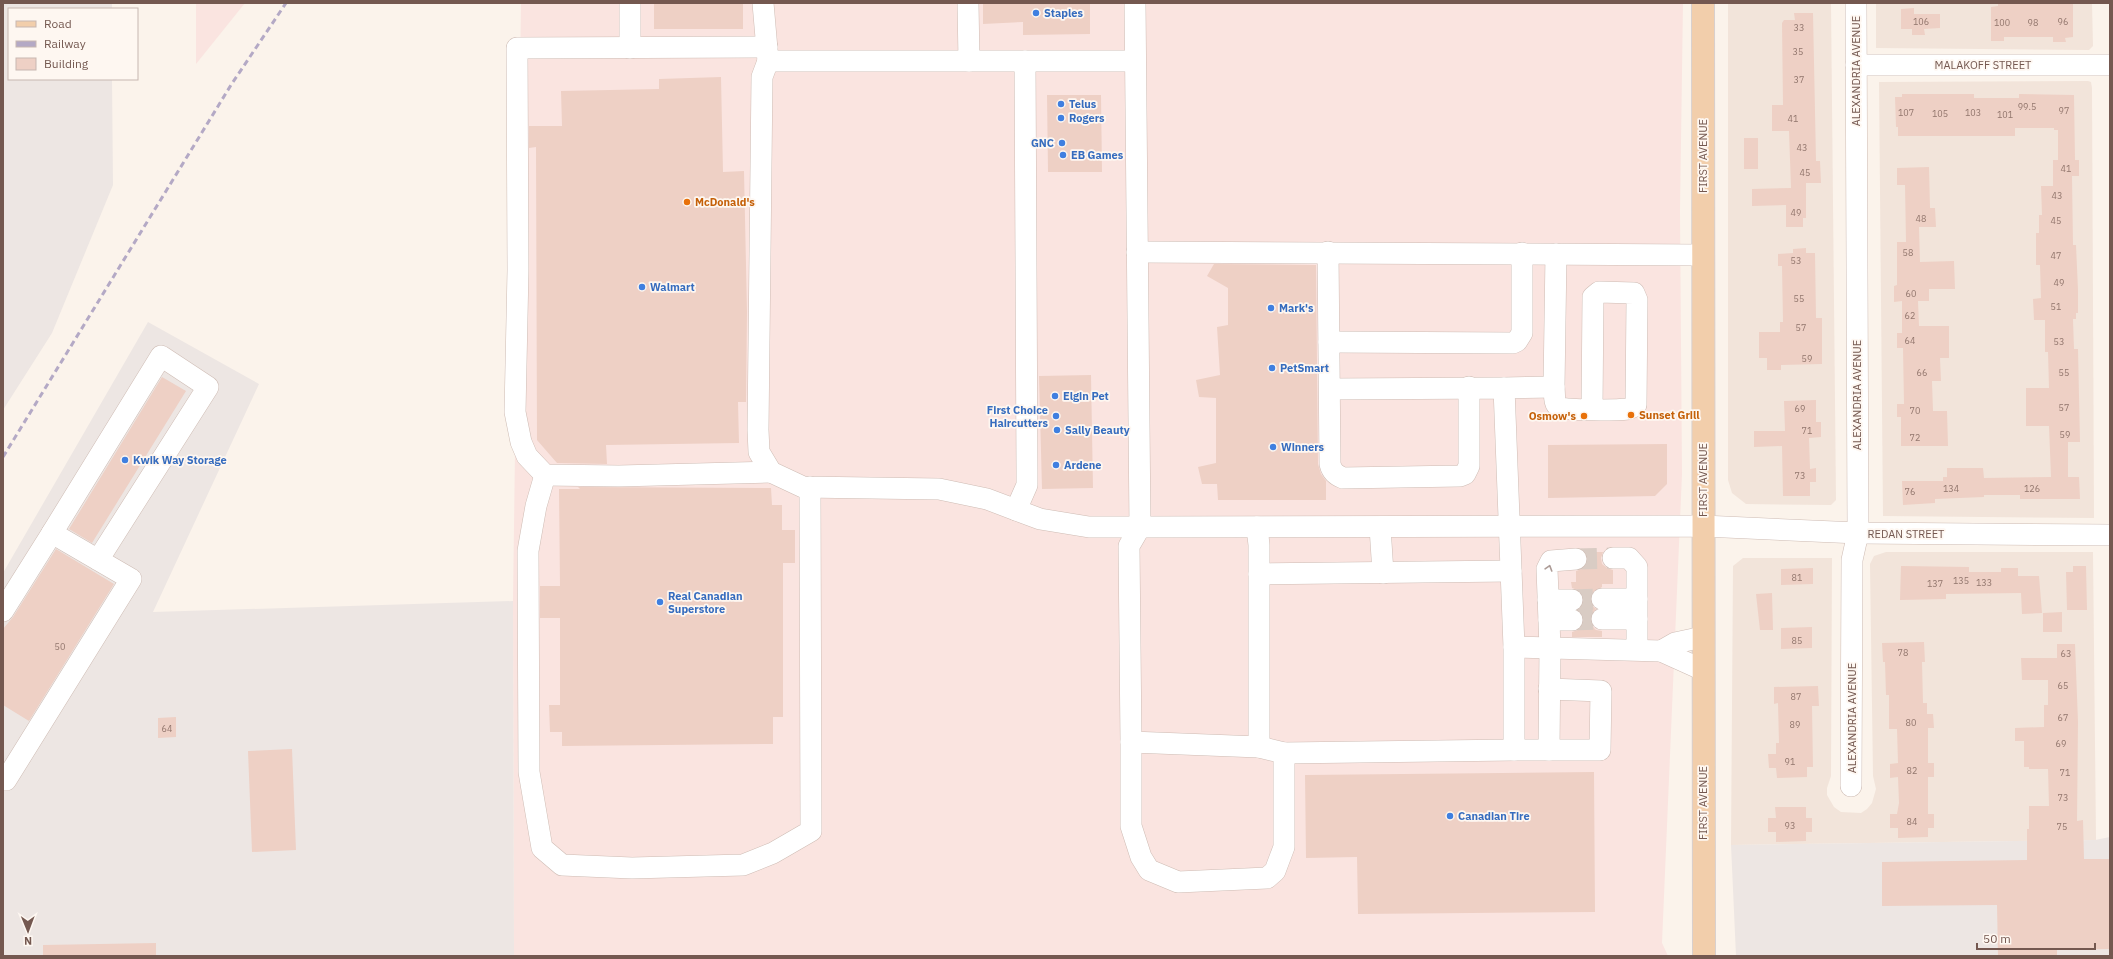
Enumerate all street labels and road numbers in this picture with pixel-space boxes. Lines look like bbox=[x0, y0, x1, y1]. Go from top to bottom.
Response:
street label: ALEXANDRIA AVENUE bbox=[1849, 16, 1863, 126]
street label: MALAKOFF STREET bbox=[1935, 58, 2032, 72]
street label: FIRST AVENUE bbox=[1696, 119, 1710, 193]
street label: ALEXANDRIA AVENUE bbox=[1850, 340, 1864, 450]
street label: FIRST AVENUE bbox=[1696, 443, 1710, 517]
street label: REDAN STREET bbox=[1868, 527, 1945, 541]
street label: ALEXANDRIA AVENUE bbox=[1845, 663, 1859, 773]
street label: FIRST AVENUE bbox=[1696, 766, 1710, 840]

